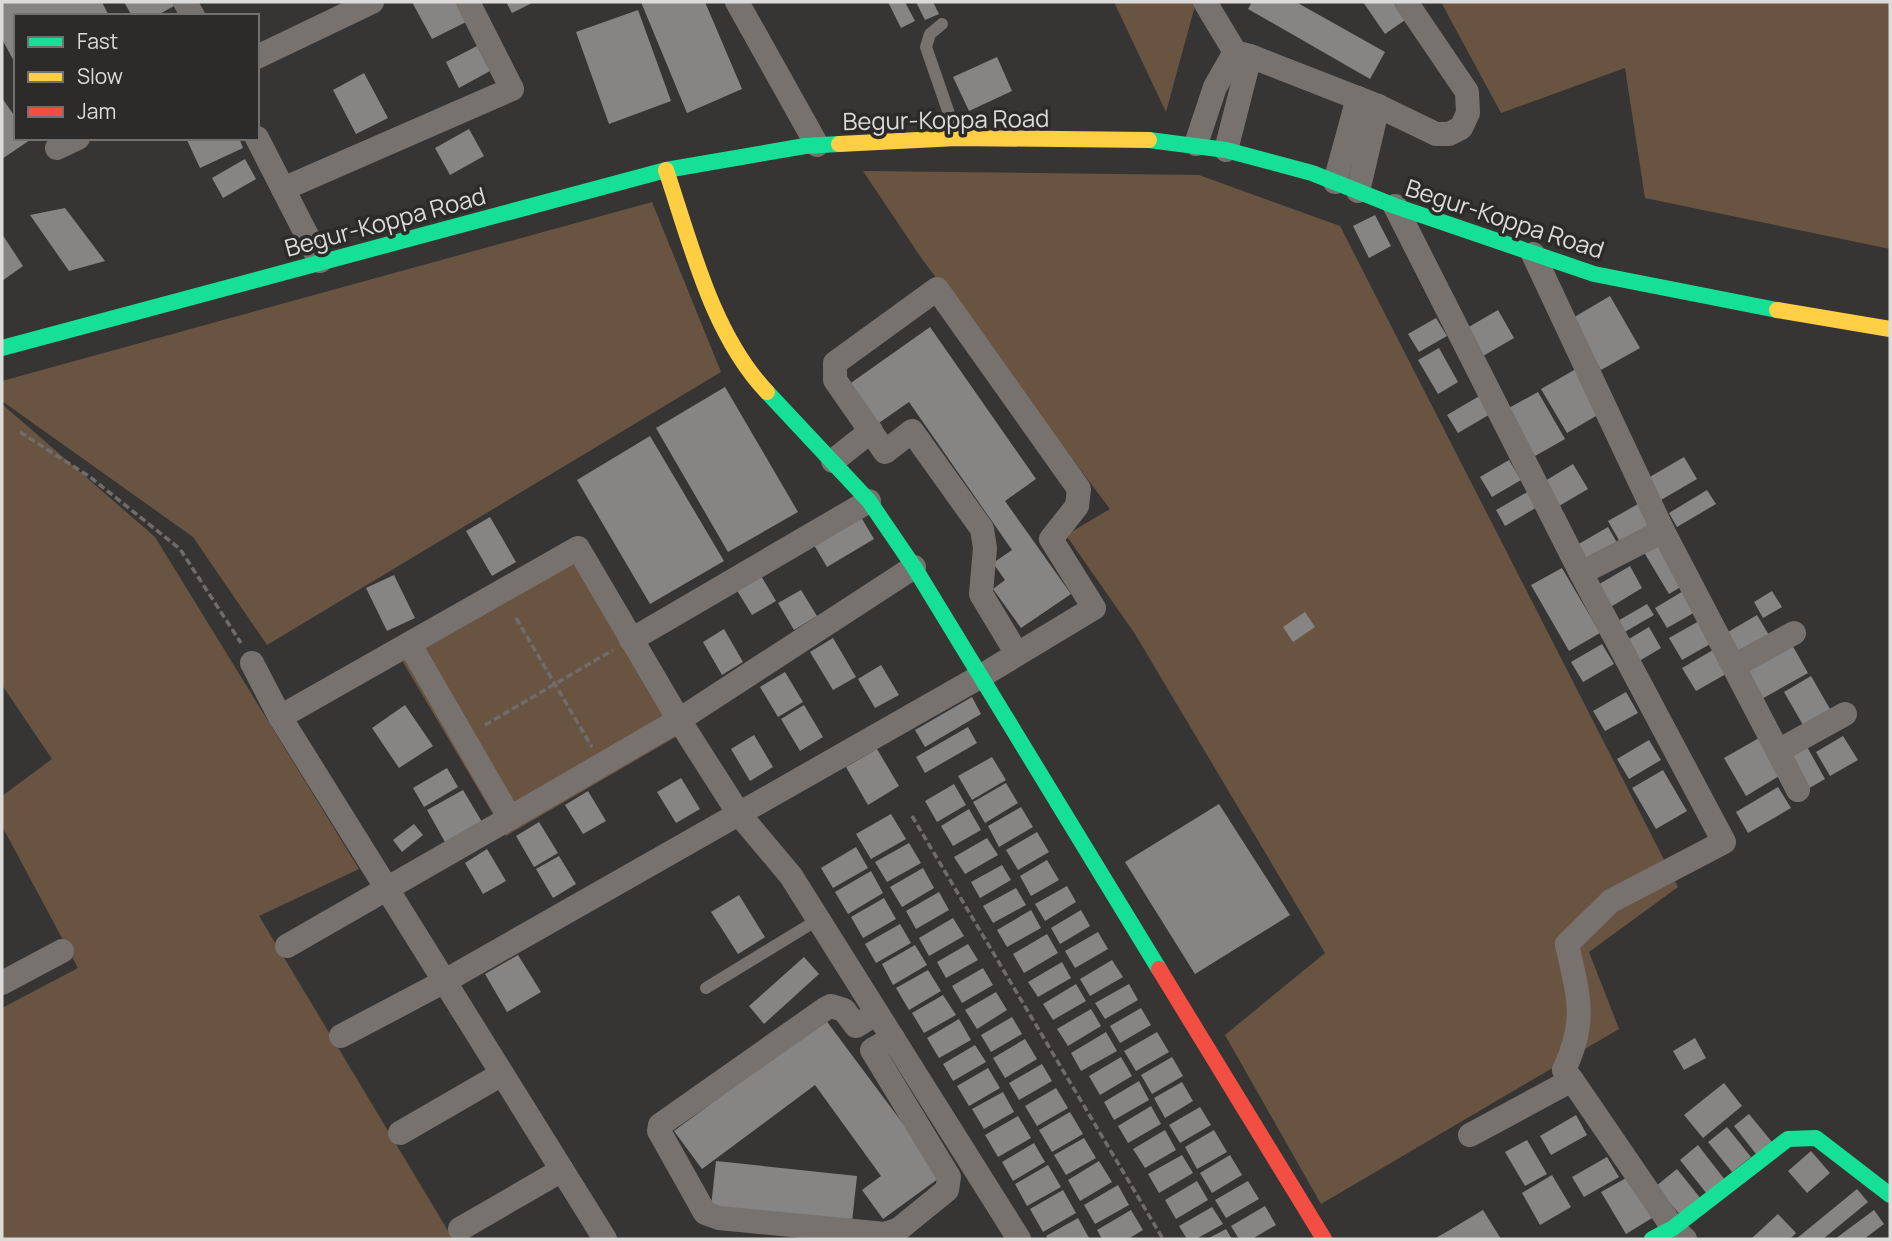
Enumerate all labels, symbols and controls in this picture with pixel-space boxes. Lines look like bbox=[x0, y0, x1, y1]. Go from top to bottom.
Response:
legend bbox=[14, 14, 259, 140]
text: Fast bbox=[77, 27, 118, 55]
text: Slow bbox=[77, 62, 123, 90]
text: Jam bbox=[77, 97, 116, 125]
street label: Begur-Koppa Road bbox=[842, 101, 1050, 137]
street label: Begur-Koppa Road bbox=[1402, 170, 1608, 266]
street label: Begur-Koppa Road bbox=[281, 178, 489, 264]

